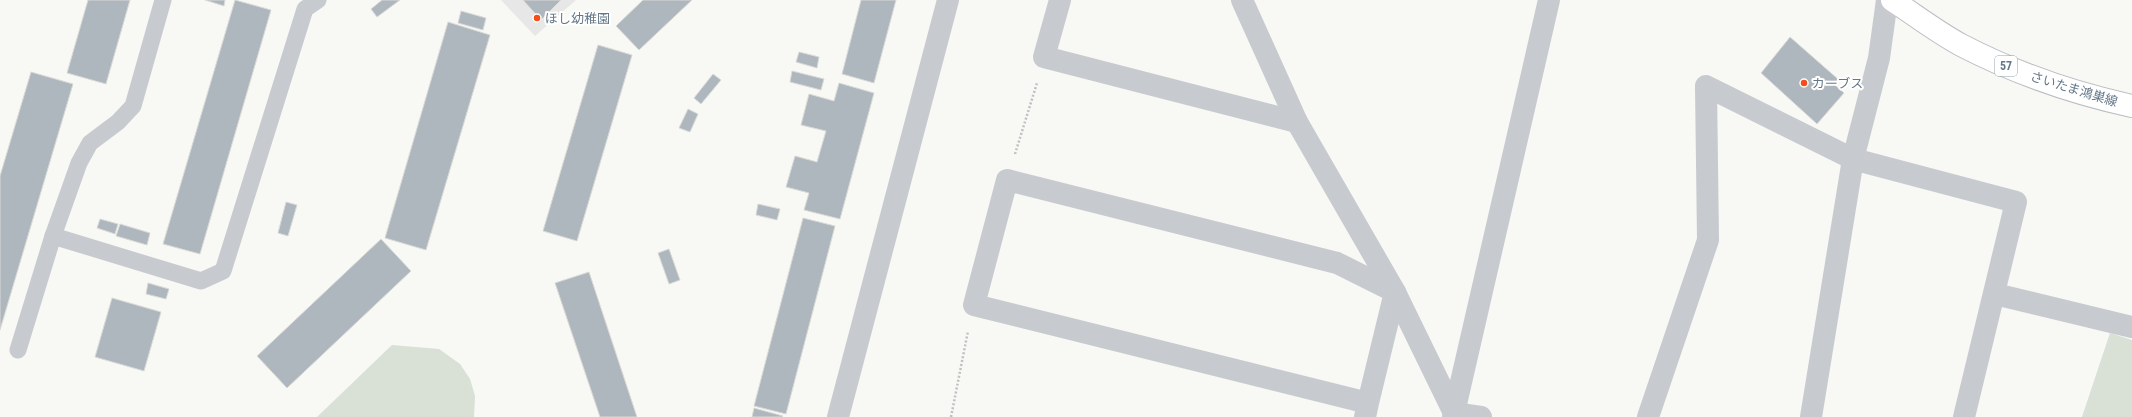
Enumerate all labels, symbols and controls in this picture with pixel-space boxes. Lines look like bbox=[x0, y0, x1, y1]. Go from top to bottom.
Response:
place label: ほし幼稚園 bbox=[545, 11, 610, 26]
marker: ほし幼稚園 bbox=[532, 13, 542, 23]
road number: 57 bbox=[1995, 56, 2017, 76]
street label: さいたま鴻巣線 bbox=[2028, 69, 2120, 109]
place label: カーブス bbox=[1812, 76, 1863, 91]
marker: カーブス bbox=[1799, 78, 1809, 88]

